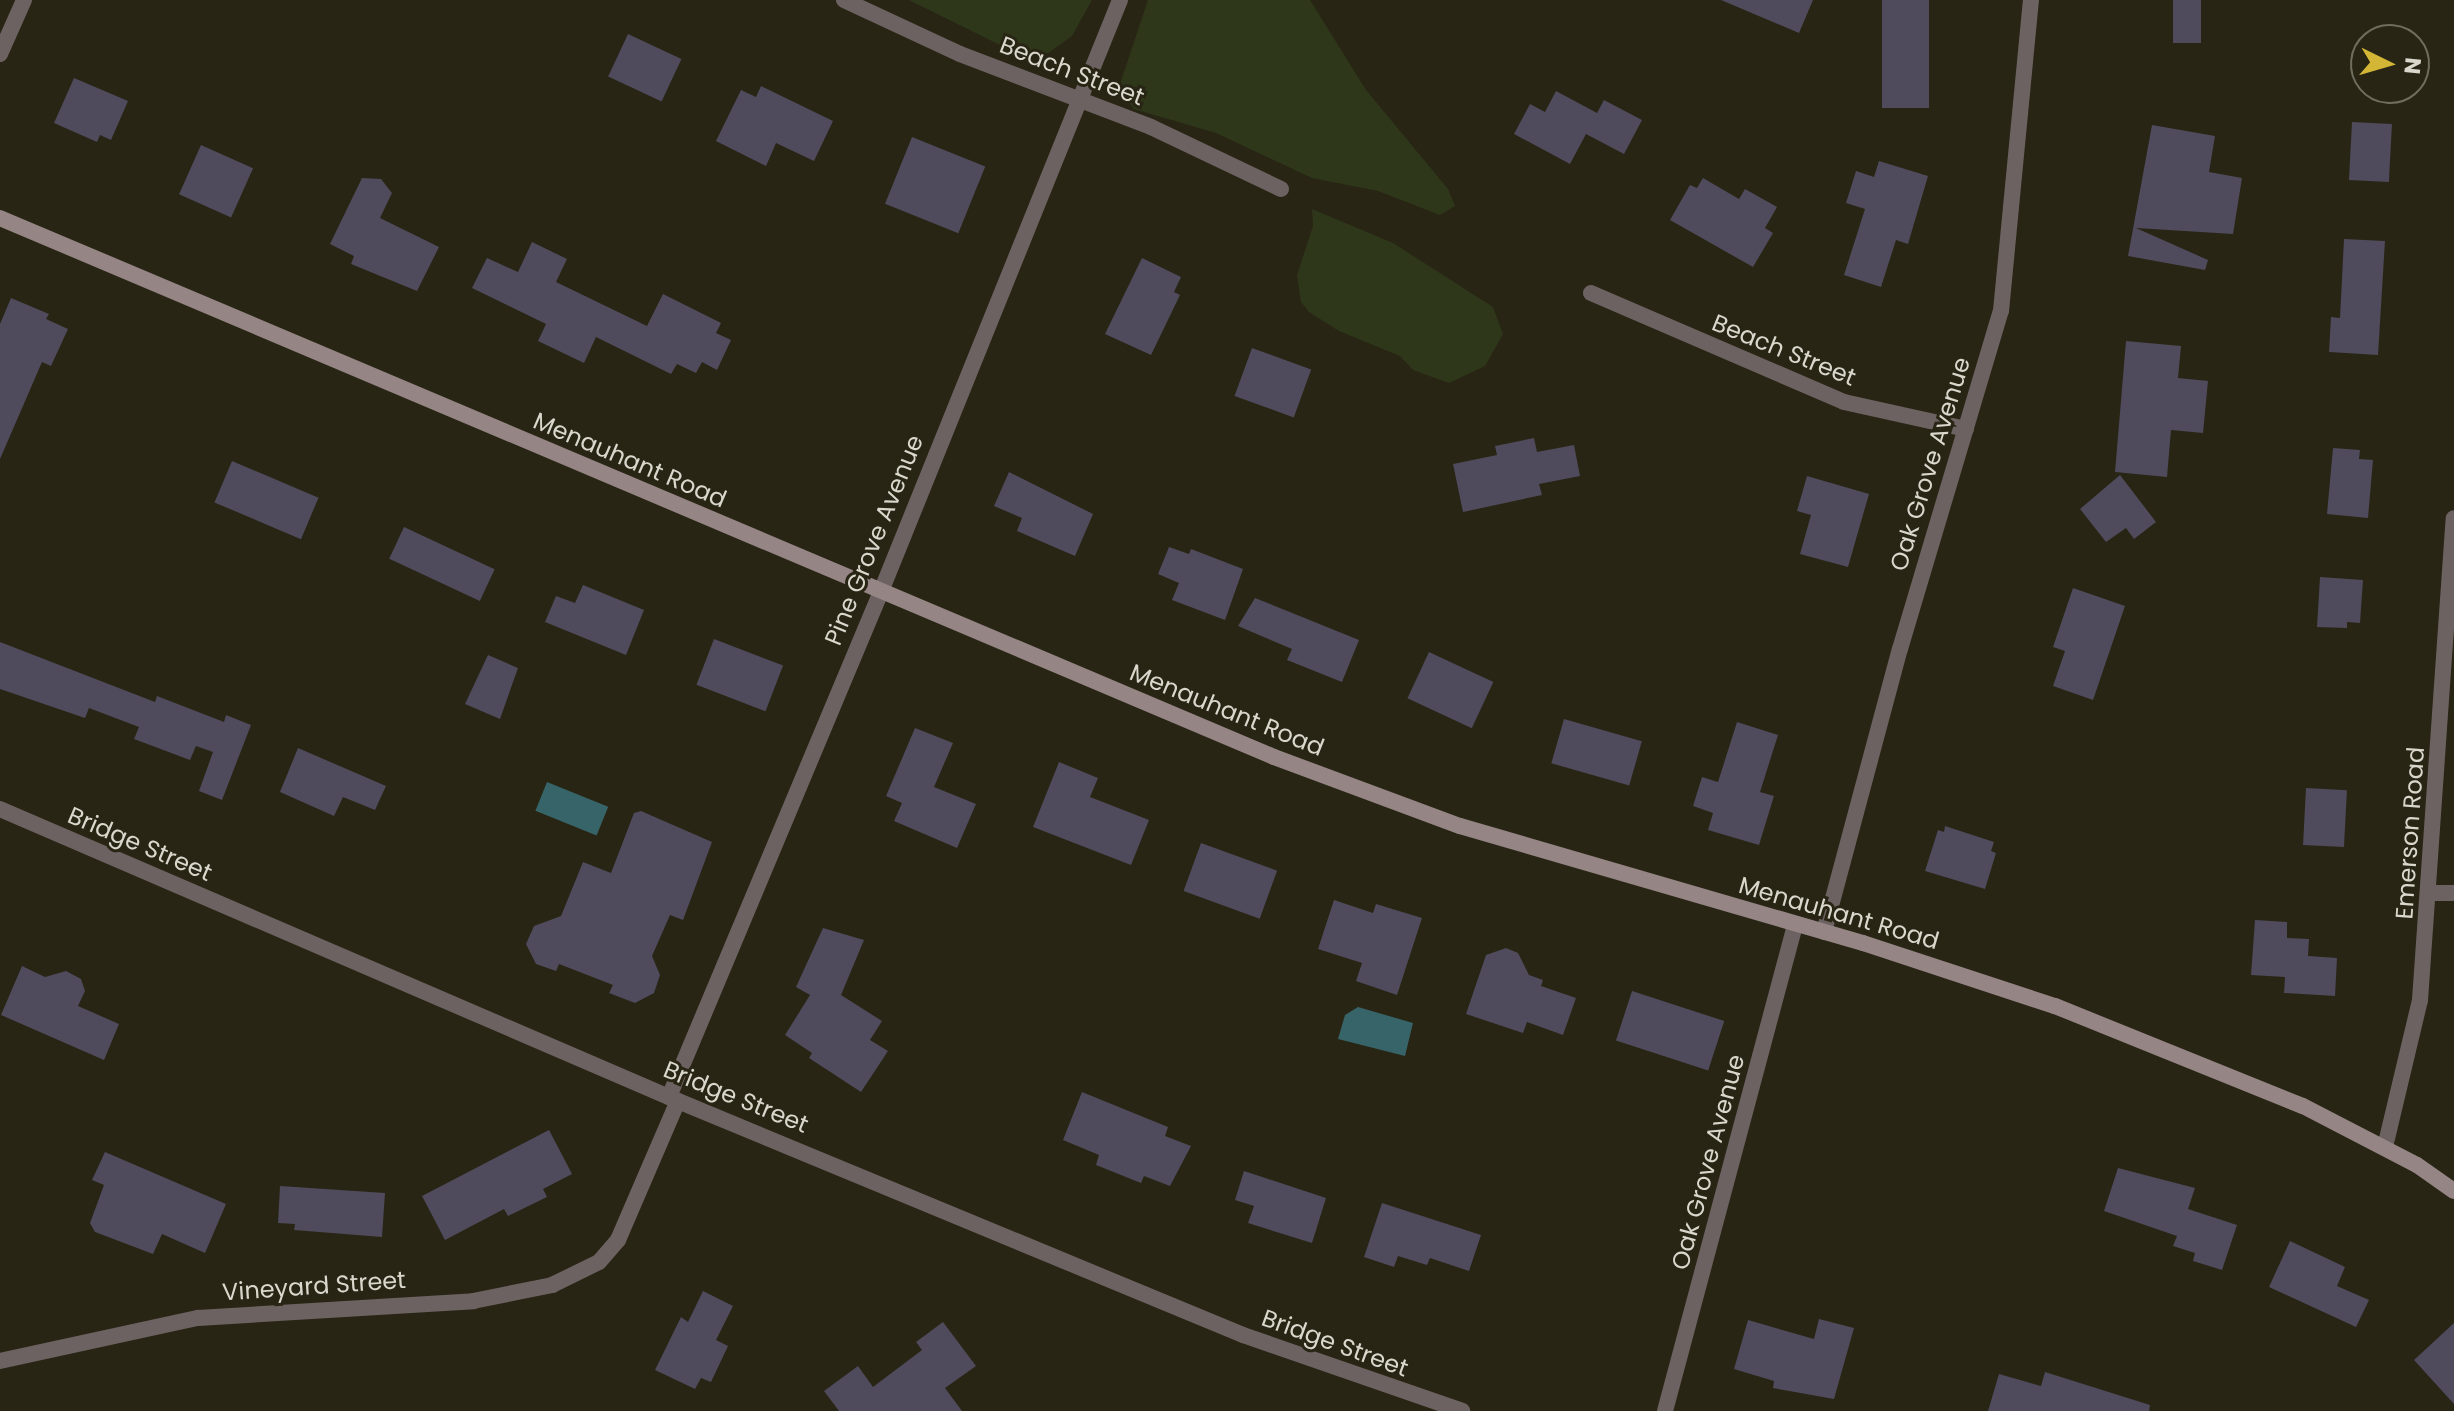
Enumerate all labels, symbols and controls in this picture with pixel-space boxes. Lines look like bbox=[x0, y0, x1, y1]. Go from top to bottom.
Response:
north arrow bbox=[2350, 24, 2430, 104]
street label: Beach Street bbox=[996, 30, 1148, 112]
text: N bbox=[2396, 56, 2429, 76]
street label: Beach Street bbox=[1708, 308, 1860, 392]
street label: Oak Grove Avenue bbox=[1884, 354, 1976, 574]
street label: Menauhant Road bbox=[529, 406, 731, 514]
street label: Pine Grove Avenue bbox=[819, 431, 929, 649]
street label: Menauhant Road bbox=[1126, 658, 1328, 762]
street label: Emerson Road bbox=[2390, 746, 2430, 920]
street label: Bridge Street bbox=[64, 801, 216, 887]
street label: Menauhant Road bbox=[1736, 871, 1942, 955]
street label: Oak Grove Avenue bbox=[1665, 1051, 1751, 1273]
street label: Bridge Street bbox=[659, 1055, 813, 1139]
street label: Vineyard Street bbox=[221, 1265, 407, 1307]
street label: Bridge Street bbox=[1258, 1303, 1412, 1383]

